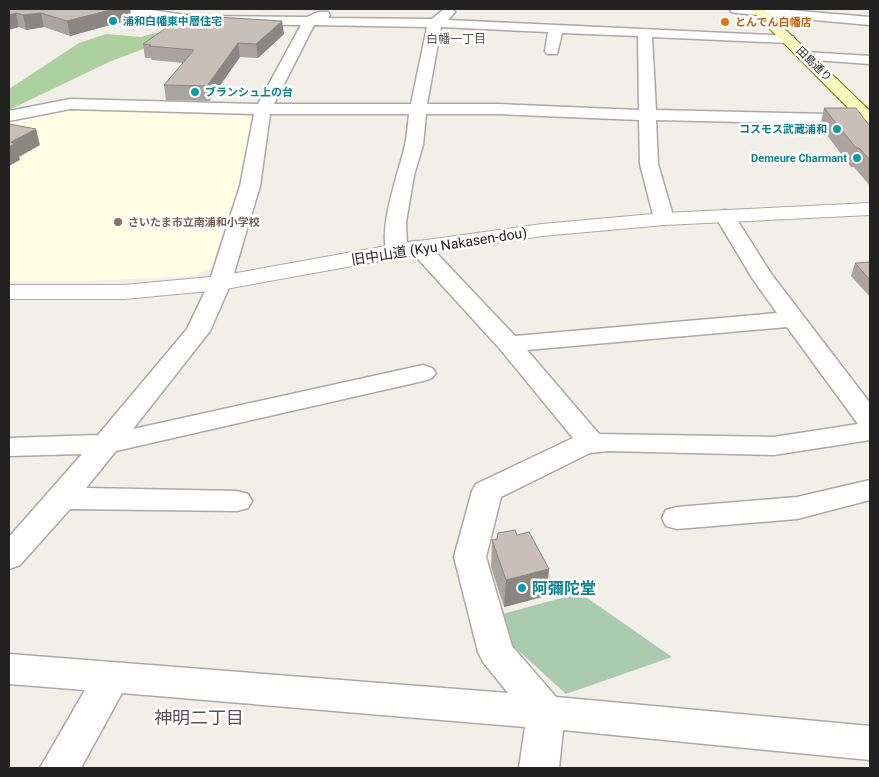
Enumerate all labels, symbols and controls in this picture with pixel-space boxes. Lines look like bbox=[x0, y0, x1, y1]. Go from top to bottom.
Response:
marker: 浦和白幡東中層住宅 bbox=[107, 15, 119, 27]
place label: 浦和白幡東中層住宅 bbox=[123, 15, 222, 28]
marker: とんでん白幡店 bbox=[719, 16, 731, 28]
place label: とんでん白幡店 bbox=[735, 16, 811, 29]
district label: 白幡一丁目 bbox=[426, 32, 486, 46]
street label: 田島通り bbox=[794, 44, 834, 84]
marker: ブランシュ上の台 bbox=[189, 86, 201, 98]
place label: ブランシュ上の台 bbox=[205, 86, 293, 99]
place label: コスモス武蔵浦和 bbox=[739, 123, 827, 136]
marker: コスモス武蔵浦和 bbox=[831, 123, 843, 135]
place label: Demeure Charmant bbox=[751, 152, 847, 165]
marker: Demeure Charmant bbox=[851, 152, 863, 164]
marker: さいたま市立南浦和小学校 bbox=[112, 216, 124, 228]
place label: さいたま市立南浦和小学校 bbox=[128, 216, 260, 229]
street label: 旧中山道 (Kyu Nakasen-dou) bbox=[350, 224, 528, 269]
place label: 阿彌陀堂 bbox=[532, 579, 596, 598]
marker: 阿彌陀堂 bbox=[516, 582, 528, 594]
district label: 神明二丁目 bbox=[154, 707, 244, 728]

